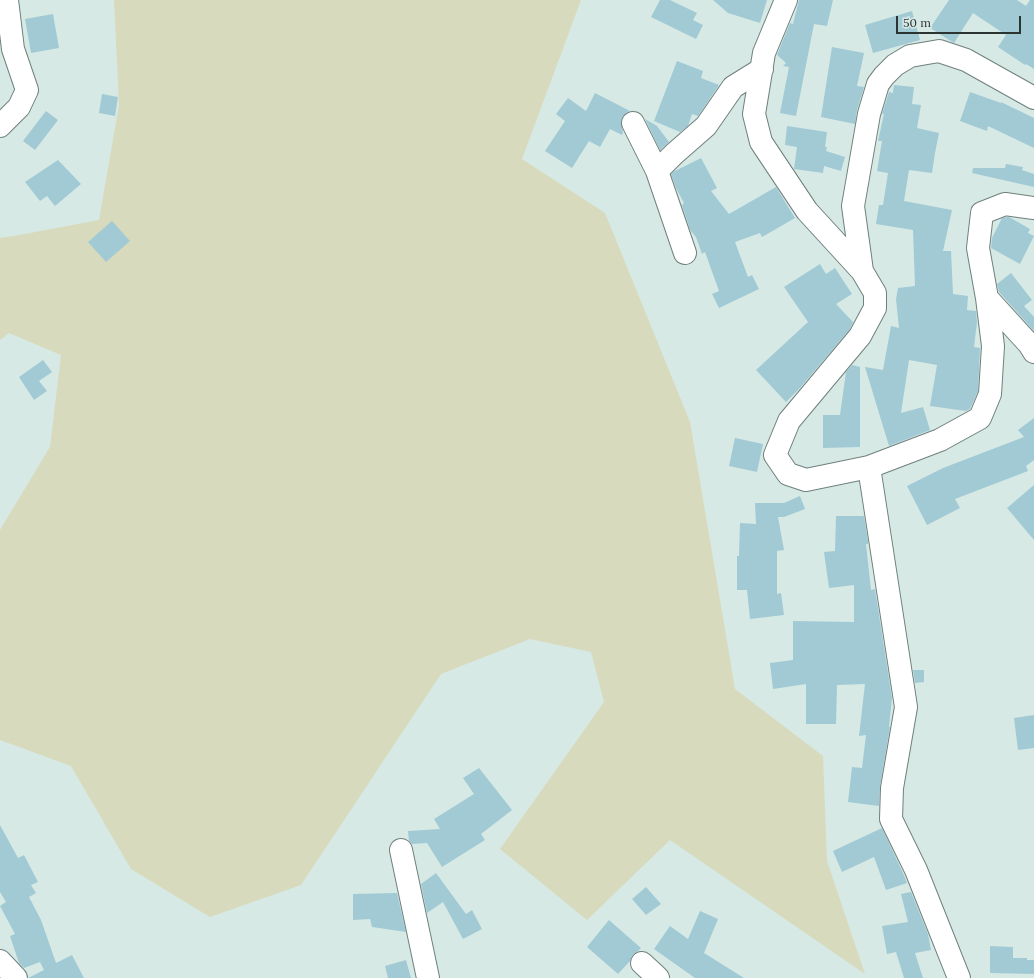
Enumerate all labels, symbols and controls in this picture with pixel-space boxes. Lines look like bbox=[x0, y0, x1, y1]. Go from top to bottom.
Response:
scale bar bbox=[898, 8, 1023, 34]
text: 50 m bbox=[903, 15, 931, 30]

